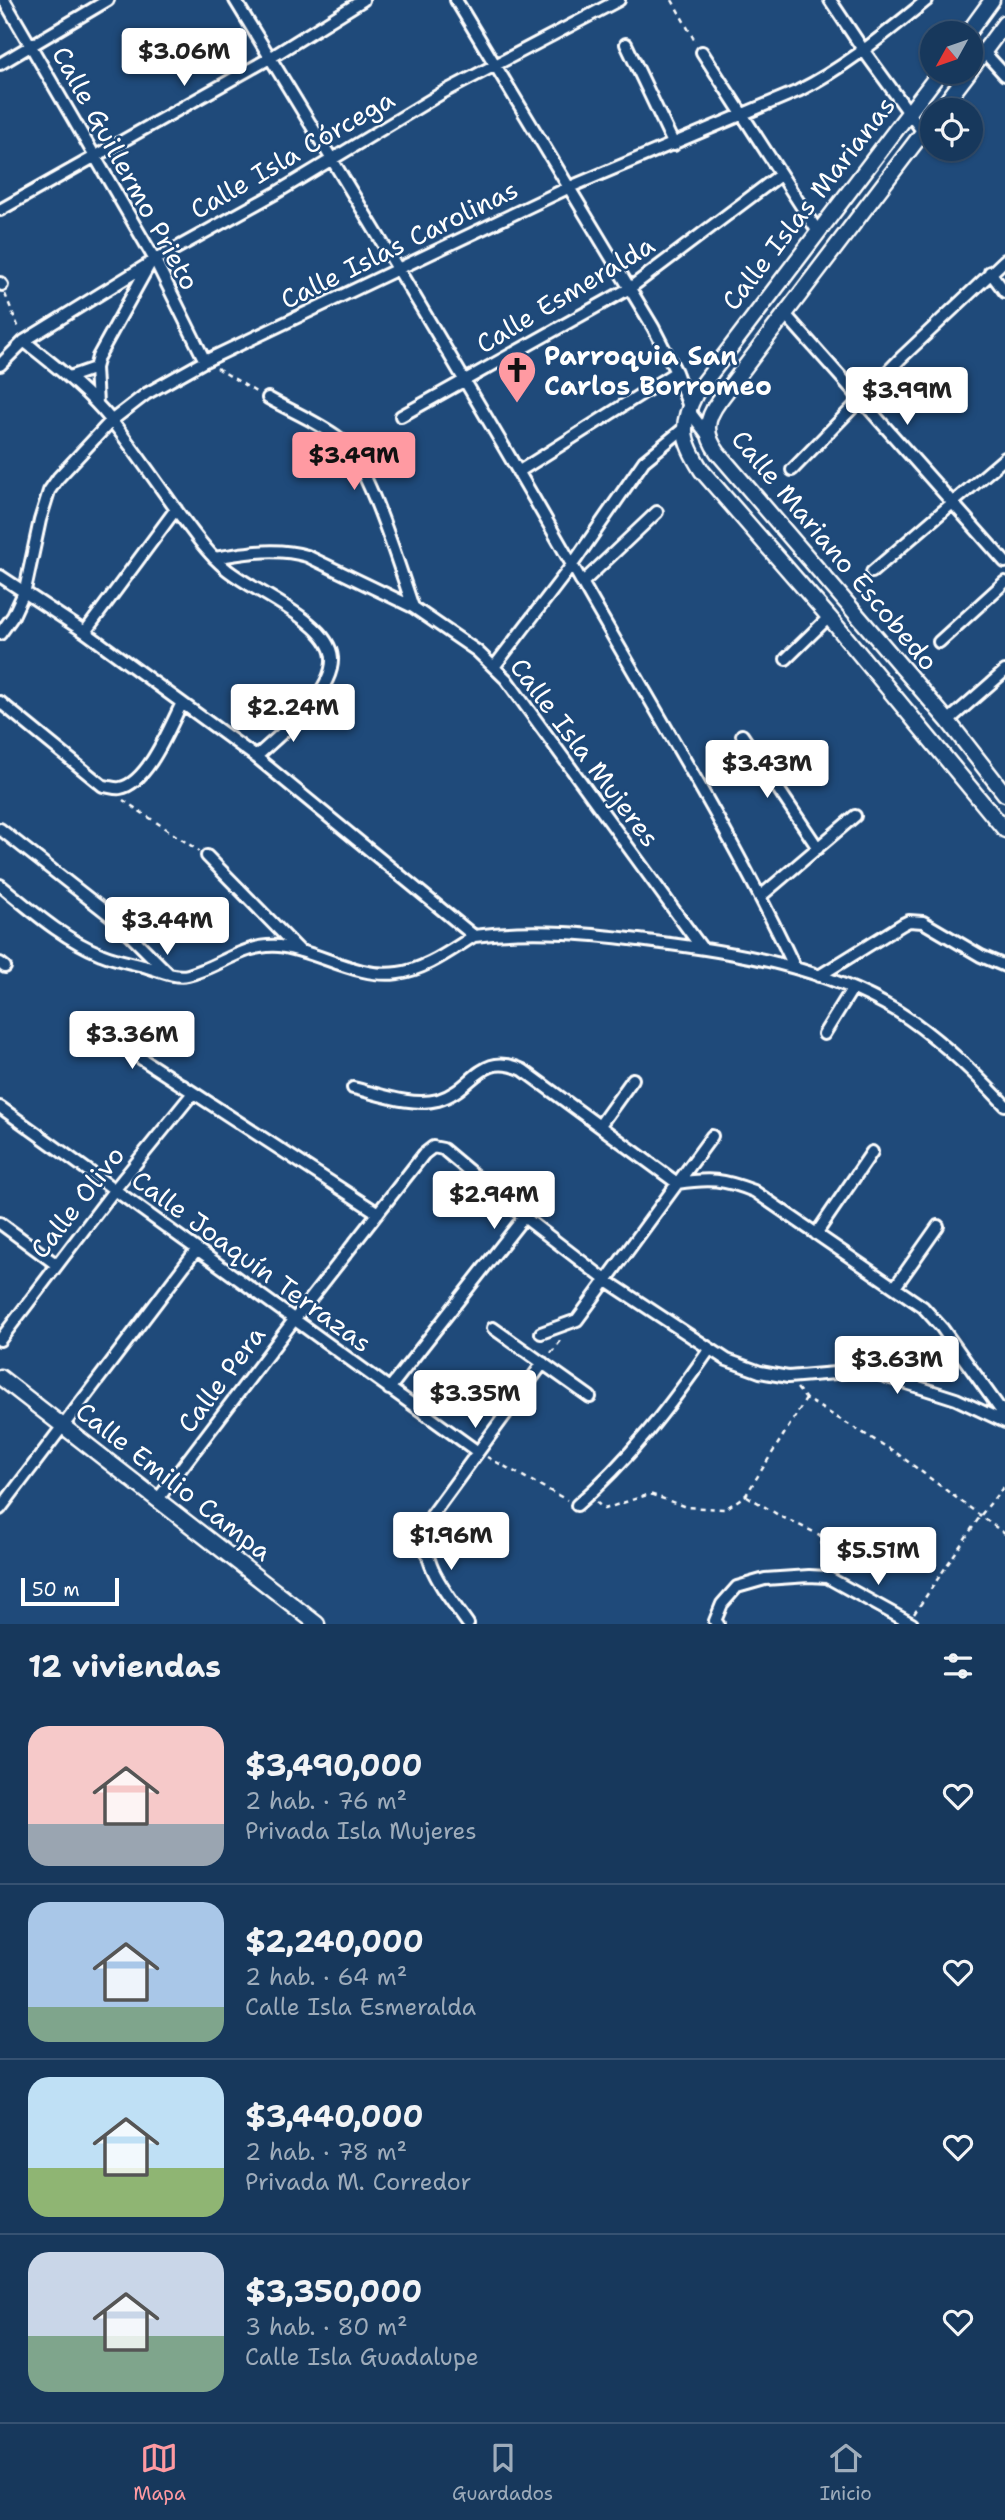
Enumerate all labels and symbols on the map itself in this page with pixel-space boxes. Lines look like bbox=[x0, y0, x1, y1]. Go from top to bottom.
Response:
north arrow bbox=[920, 21, 984, 84]
pin: $3.06M bbox=[127, 28, 241, 88]
street label: Calle Guillermo Prieto bbox=[44, 40, 208, 296]
street label: Calle Isla Córcega bbox=[183, 81, 401, 227]
street label: Calle Islas Marianas bbox=[713, 89, 903, 317]
street label: Calle Islas Carolinas bbox=[274, 171, 524, 317]
street label: Calle Esmeralda bbox=[469, 227, 661, 361]
place label: Parroquia San Carlos Borromeo bbox=[544, 338, 772, 403]
church icon: Parroquia San Carlos Borromeo bbox=[496, 349, 538, 404]
pin: $3.99M bbox=[850, 368, 964, 427]
street label: Calle Mariano Escobedo bbox=[724, 422, 946, 678]
pin: $3.49M bbox=[297, 433, 411, 492]
street label: Calle Isla Mujeres bbox=[502, 650, 668, 854]
pin: $2.24M bbox=[236, 684, 350, 744]
pin: $3.43M bbox=[710, 740, 824, 800]
pin: $3.44M bbox=[110, 898, 224, 957]
pin: $3.36M bbox=[75, 1012, 189, 1071]
street label: Calle Olivo bbox=[22, 1138, 132, 1266]
street label: Calle Joaquín Terrazas bbox=[125, 1162, 379, 1360]
pin: $2.94M bbox=[437, 1172, 551, 1231]
street label: Calle Pera bbox=[169, 1318, 273, 1440]
pin: $3.63M bbox=[840, 1336, 954, 1396]
pin: $3.35M bbox=[418, 1370, 532, 1430]
street label: Calle Emilio Campa bbox=[69, 1393, 279, 1569]
pin: $1.96M bbox=[394, 1512, 508, 1572]
pin: $5.51M bbox=[821, 1528, 935, 1587]
scale bar bbox=[21, 1575, 119, 1607]

